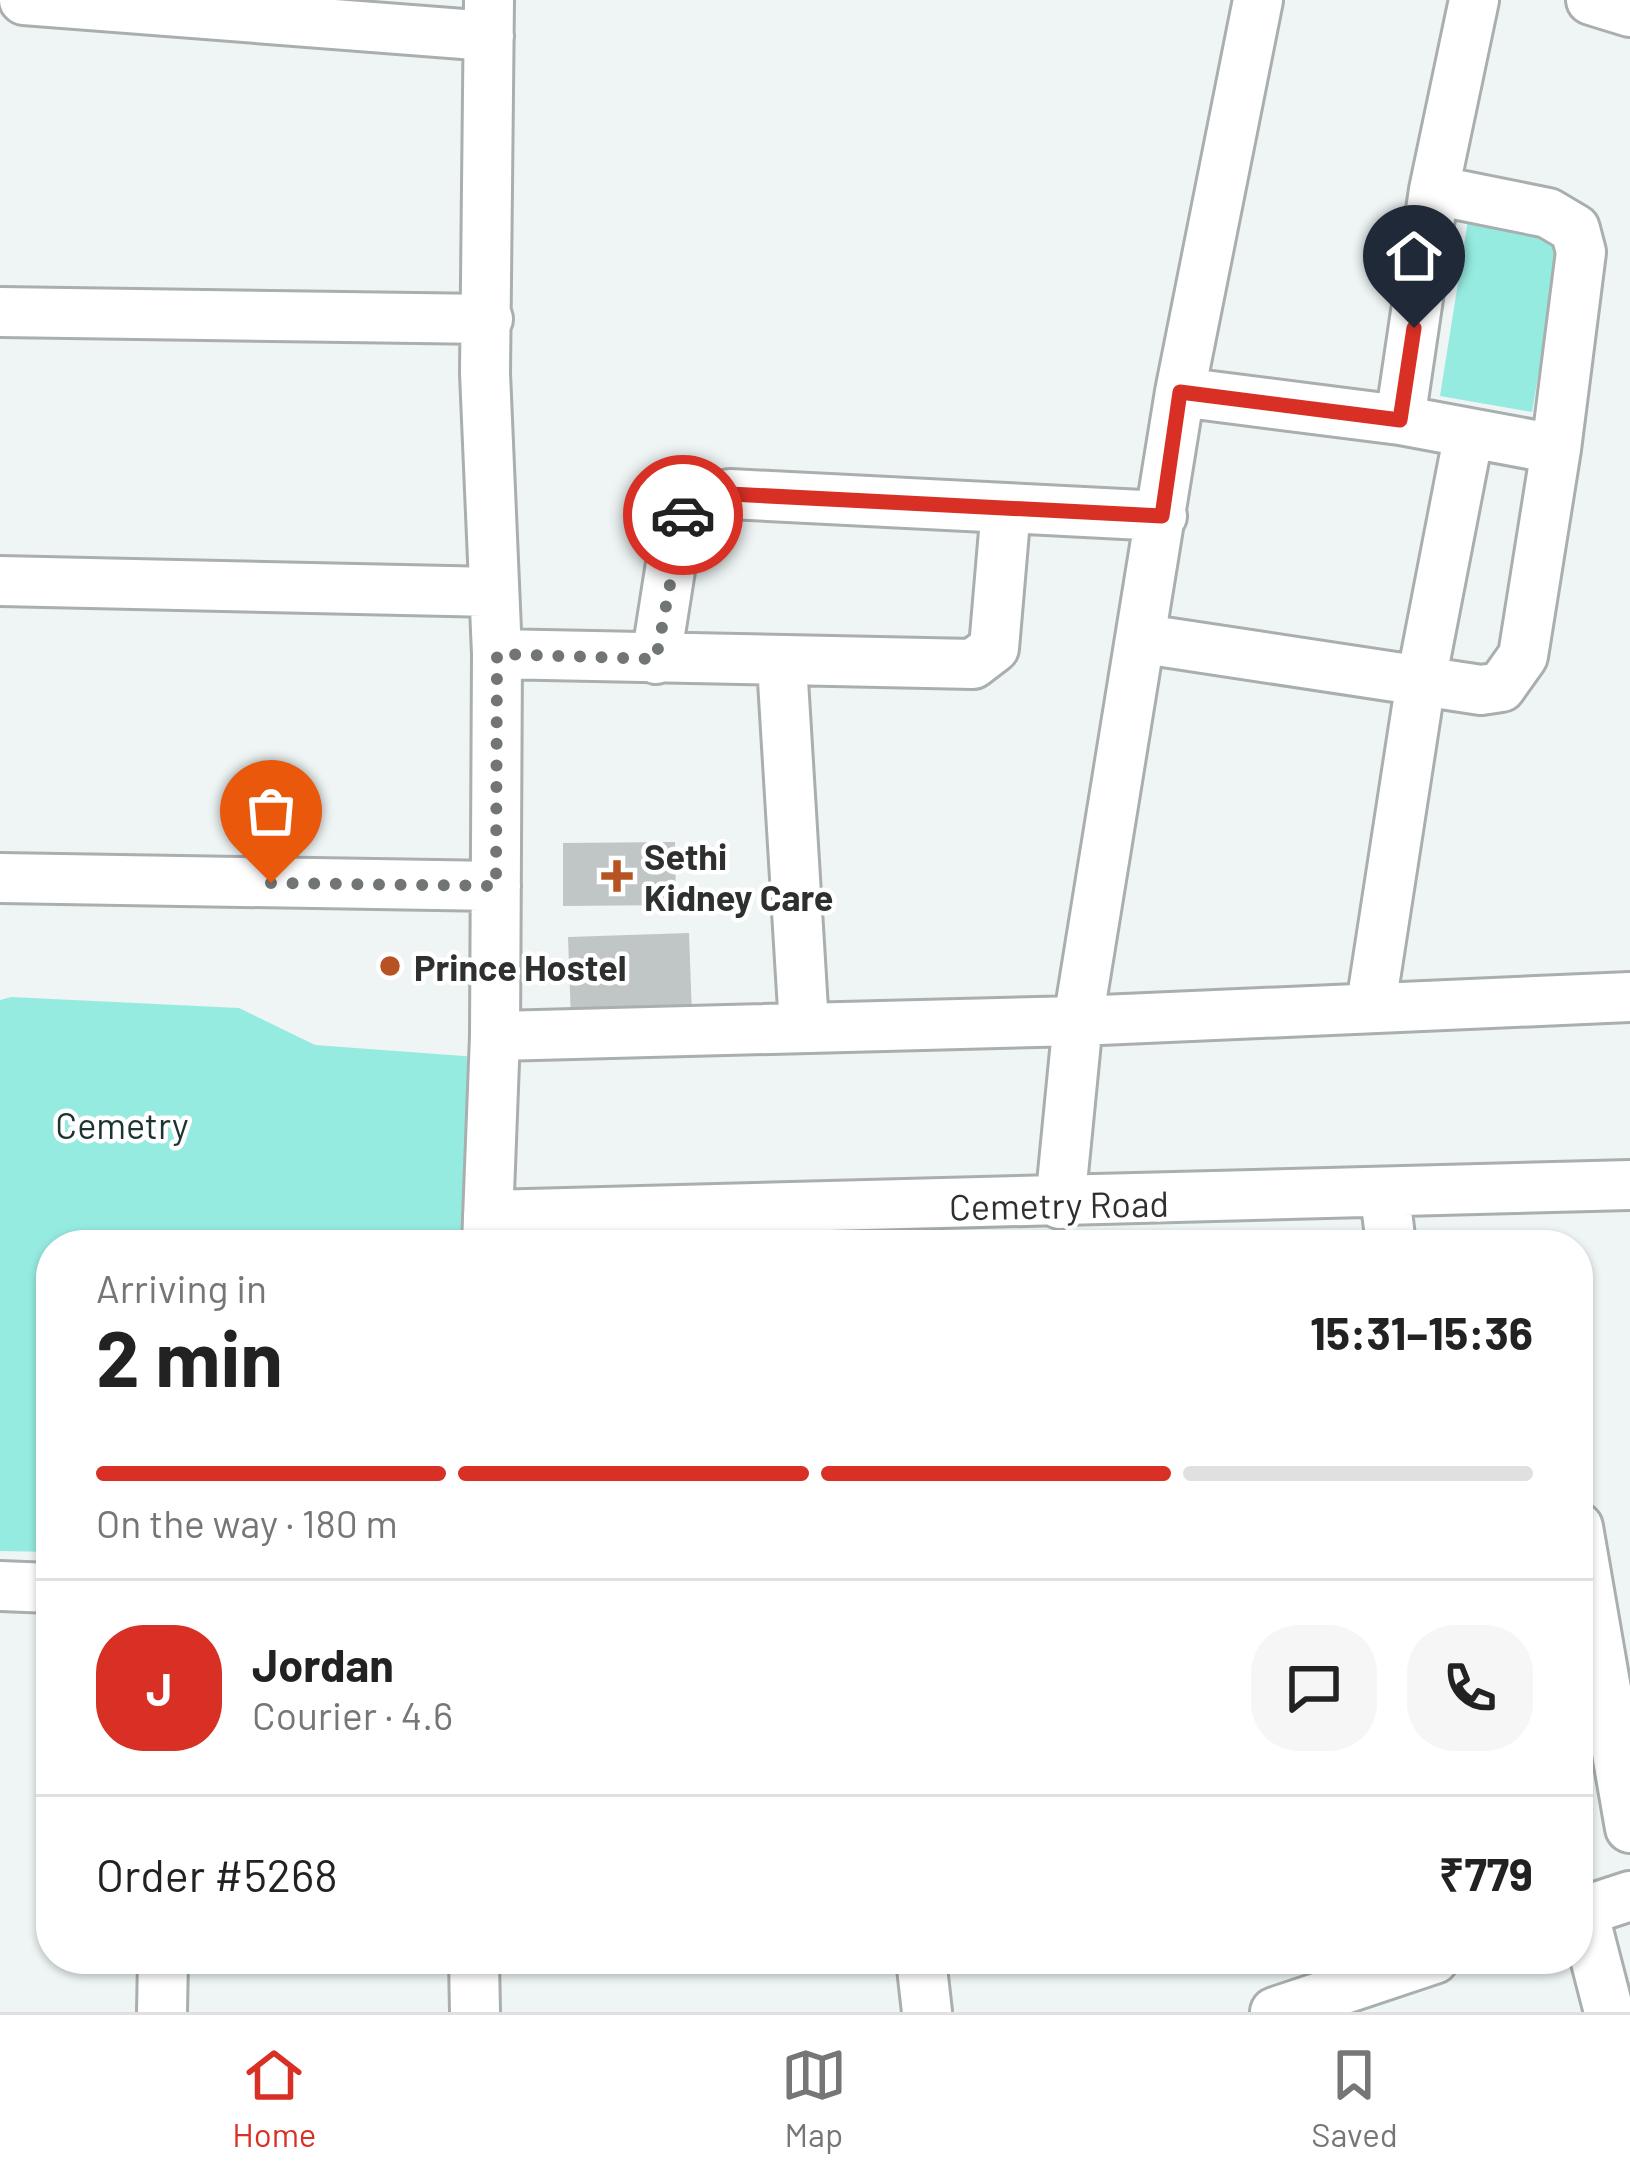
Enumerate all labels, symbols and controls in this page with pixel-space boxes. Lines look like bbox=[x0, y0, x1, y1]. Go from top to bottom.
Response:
pin bbox=[1363, 205, 1465, 328]
icon: home bbox=[1381, 223, 1447, 289]
courier bbox=[623, 455, 743, 575]
icon: car bbox=[650, 482, 716, 548]
pin bbox=[220, 760, 322, 883]
icon: bag bbox=[238, 778, 304, 844]
place label: Sethi Kidney Care bbox=[644, 834, 833, 918]
marker: Sethi Kidney Care bbox=[601, 860, 633, 892]
place label: Prince Hostel bbox=[414, 945, 627, 988]
marker: Prince Hostel bbox=[377, 953, 403, 979]
park label: Cemetry bbox=[55, 1103, 189, 1146]
street label: Cemetry Road bbox=[949, 1181, 1169, 1227]
text: Arriving in bbox=[96, 1264, 267, 1311]
text: 15:31–15:36 bbox=[1310, 1305, 1533, 1359]
text: 2 min bbox=[96, 1309, 283, 1403]
text: On the way · 180 m bbox=[96, 1499, 398, 1546]
button: chat bbox=[1251, 1625, 1377, 1751]
button: phone bbox=[1407, 1625, 1533, 1751]
text: Jordan bbox=[252, 1637, 394, 1691]
text: J bbox=[146, 1661, 172, 1715]
text: Courier · 4.6 bbox=[252, 1691, 453, 1738]
text: ₹779 bbox=[1439, 1846, 1533, 1900]
text: Order #5268 bbox=[96, 1847, 338, 1901]
tab: Home bbox=[232, 2042, 316, 2154]
tab: Map bbox=[781, 2042, 847, 2154]
tab: Saved bbox=[1311, 2042, 1398, 2154]

